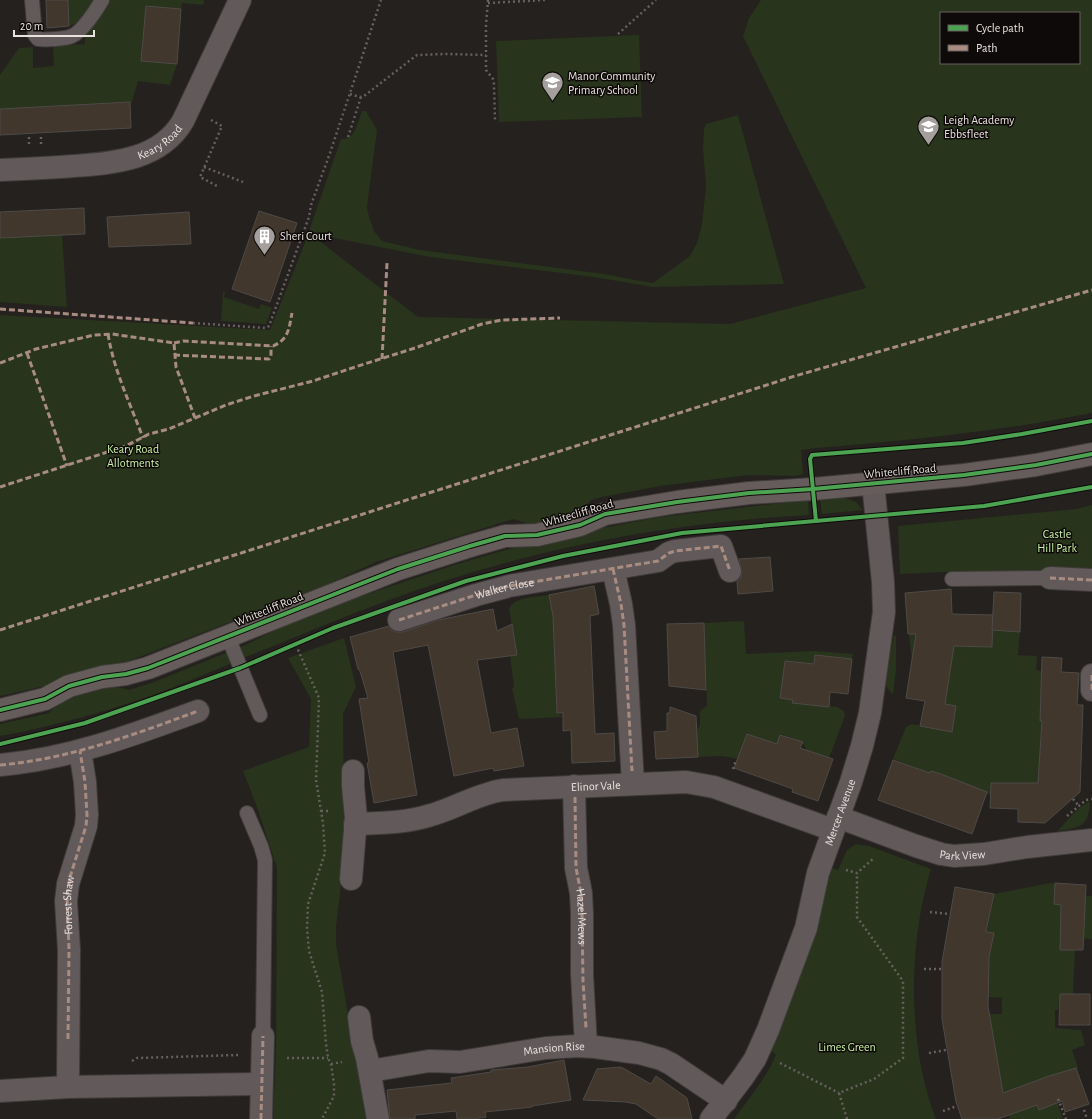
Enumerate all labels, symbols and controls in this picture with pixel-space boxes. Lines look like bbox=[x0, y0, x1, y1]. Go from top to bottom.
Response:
scale bar bbox=[14, 12, 94, 38]
legend bbox=[940, 12, 1080, 64]
text: 20 m bbox=[20, 20, 43, 32]
text: Cycle path bbox=[976, 22, 1024, 35]
text: Path bbox=[976, 42, 998, 54]
school or university icon: Manor Community Primary School bbox=[539, 70, 565, 103]
place label: Manor Community Primary School bbox=[568, 70, 656, 97]
school or university icon: Leigh Academy Ebbsfleet bbox=[916, 114, 942, 147]
place label: Leigh Academy Ebbsfleet bbox=[944, 114, 1014, 140]
street label: Keary Road bbox=[136, 123, 184, 162]
building icon: Sheri Court bbox=[252, 223, 278, 256]
place label: Sheri Court bbox=[280, 230, 332, 242]
park label: Keary Road Allotments bbox=[107, 443, 159, 469]
street label: Whitecliff Road bbox=[863, 462, 937, 480]
street label: Whitecliff Road bbox=[541, 497, 615, 529]
park label: Castle Hill Park bbox=[1037, 528, 1077, 554]
street label: Walker Close bbox=[473, 576, 535, 601]
street label: Whitecliff Road bbox=[233, 590, 305, 628]
street label: Mercer Avenue bbox=[823, 777, 858, 847]
street label: Elinor Vale bbox=[571, 779, 621, 793]
street label: Park View bbox=[939, 848, 986, 862]
street label: Forrest Shaw bbox=[61, 875, 76, 935]
street label: Hazel Mews bbox=[574, 887, 588, 945]
street label: Mansion Rise bbox=[522, 1040, 585, 1058]
park label: Limes Green bbox=[818, 1041, 876, 1053]

